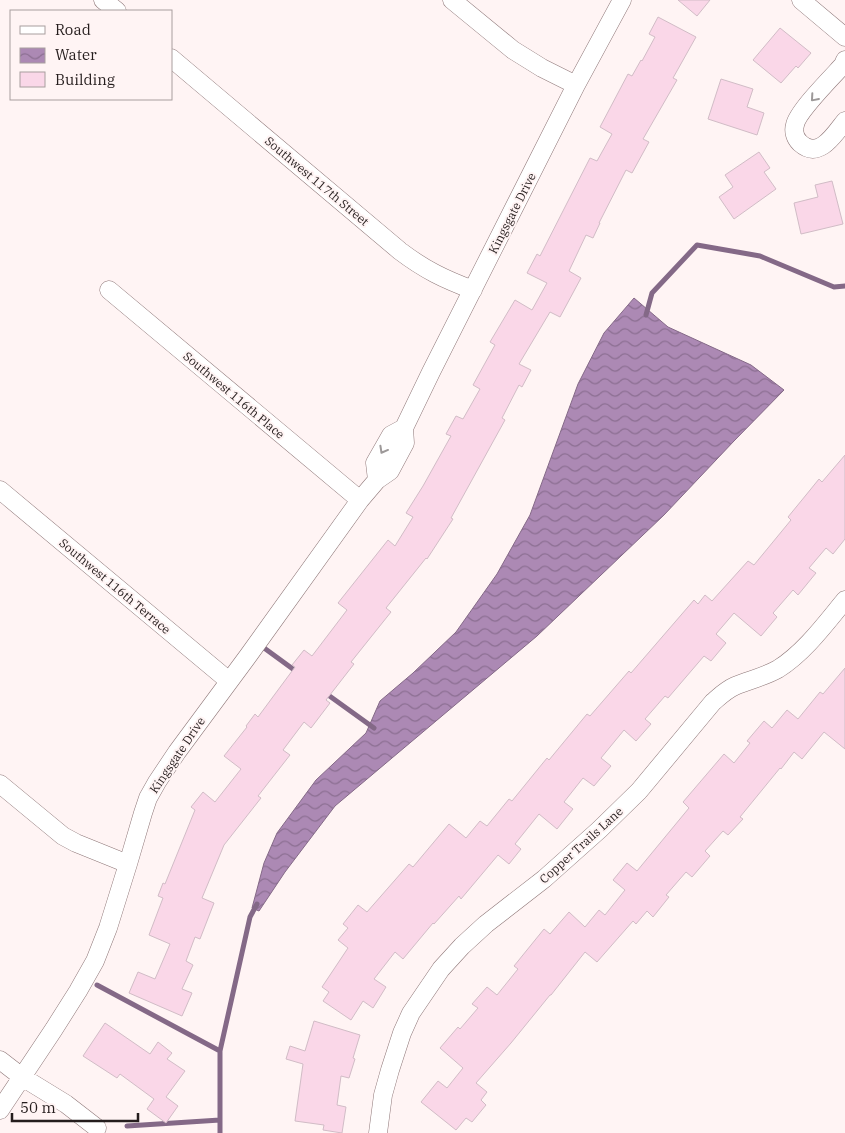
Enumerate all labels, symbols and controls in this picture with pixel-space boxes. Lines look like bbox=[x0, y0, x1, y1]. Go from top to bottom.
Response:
legend bbox=[10, 10, 172, 100]
text: Road bbox=[55, 20, 91, 39]
text: Water bbox=[55, 45, 97, 64]
text: Building bbox=[55, 70, 115, 89]
one-way arrow bbox=[811, 92, 820, 101]
street label: Southwest 117th Street bbox=[262, 133, 372, 229]
street label: Kingsgate Drive bbox=[485, 170, 539, 256]
street label: Southwest 116th Place bbox=[180, 348, 288, 442]
one-way arrow bbox=[379, 444, 389, 453]
street label: Southwest 116th Terrace bbox=[56, 535, 174, 637]
street label: Kingsgate Drive bbox=[146, 714, 208, 796]
street label: Copper Trails Lane bbox=[536, 804, 626, 886]
scale bar bbox=[12, 1090, 139, 1122]
text: 50 m bbox=[20, 1098, 56, 1117]

